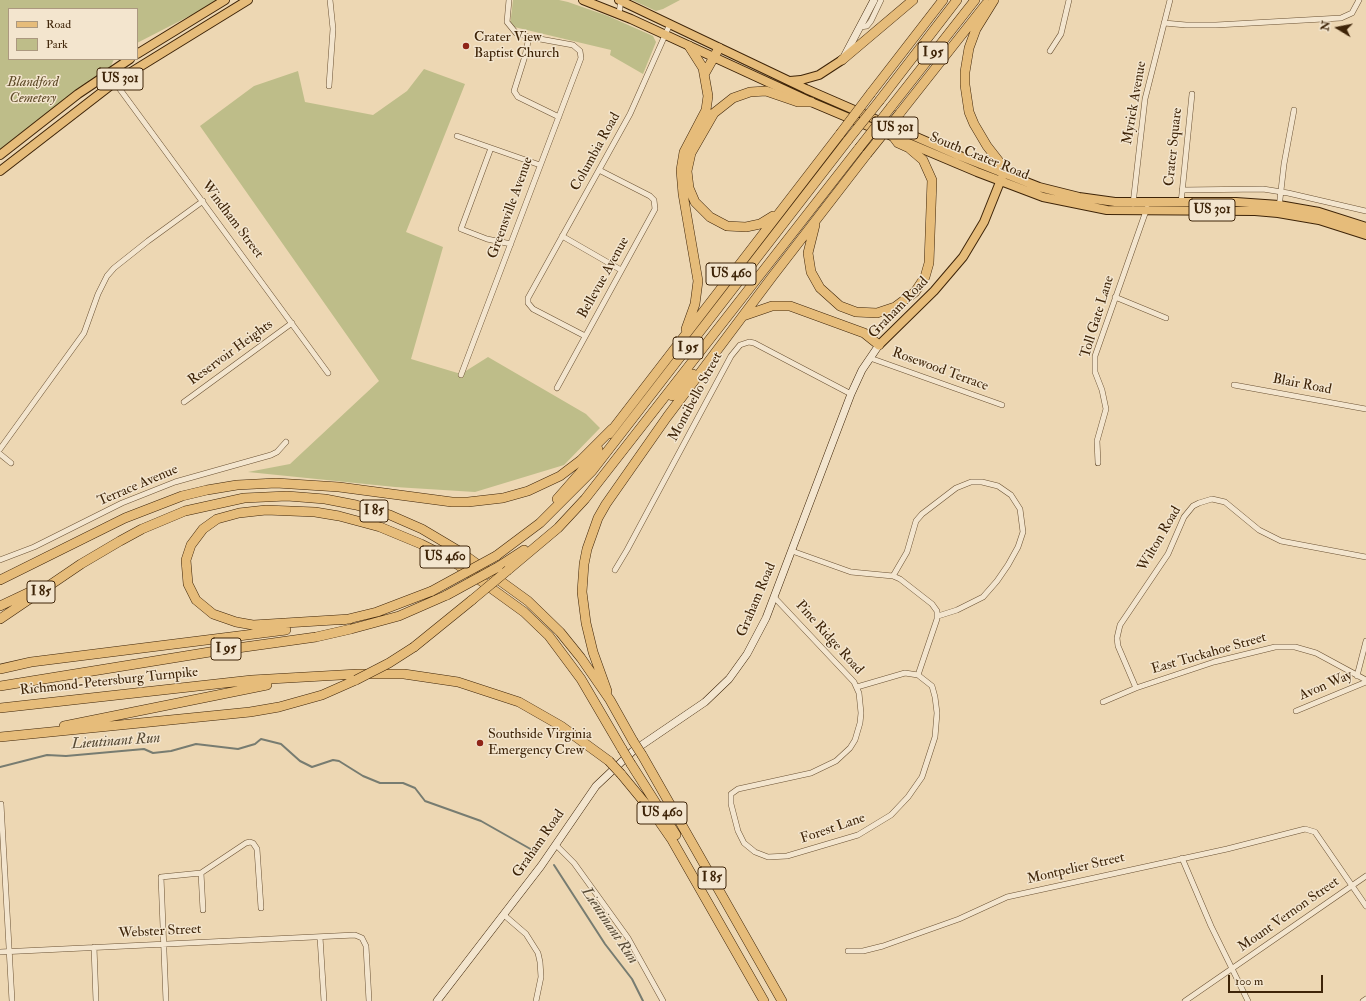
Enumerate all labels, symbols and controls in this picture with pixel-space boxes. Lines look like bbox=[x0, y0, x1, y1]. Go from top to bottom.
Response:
legend bbox=[8, 8, 138, 60]
north arrow bbox=[1318, 8, 1358, 48]
text: Road bbox=[46, 17, 71, 32]
text: N bbox=[1318, 20, 1333, 32]
place label: Crater View Baptist Church bbox=[474, 30, 559, 62]
text: Park bbox=[46, 37, 68, 52]
marker: Crater View Baptist Church bbox=[461, 41, 471, 51]
road number: I 95 bbox=[918, 42, 948, 64]
street label: Myrick Avenue bbox=[1119, 60, 1151, 146]
road number: US 301 bbox=[97, 68, 143, 90]
park label: Blandford Cemetery bbox=[7, 75, 59, 108]
street label: Crater Square bbox=[1162, 107, 1186, 187]
street label: Columbia Road bbox=[568, 110, 624, 194]
road number: US 301 bbox=[872, 117, 918, 139]
street label: South Crater Road bbox=[927, 129, 1031, 185]
street label: Greensville Avenue bbox=[485, 155, 537, 261]
street label: Windham Street bbox=[197, 178, 267, 262]
road number: US 301 bbox=[1189, 199, 1235, 221]
street label: Bellevue Avenue bbox=[575, 234, 633, 322]
road number: US 460 bbox=[706, 263, 756, 285]
street label: Graham Road bbox=[866, 274, 932, 342]
street label: Toll Gate Lane bbox=[1078, 274, 1118, 360]
street label: Reservoir Heights bbox=[185, 317, 277, 389]
road number: I 95 bbox=[673, 337, 703, 359]
street label: Rosewood Terrace bbox=[890, 345, 990, 395]
street label: Montibello Street bbox=[665, 350, 727, 444]
street label: Blair Road bbox=[1271, 371, 1333, 399]
street label: Terrace Avenue bbox=[95, 462, 181, 510]
road number: I 85 bbox=[360, 500, 388, 522]
street label: Wilton Road bbox=[1135, 504, 1185, 574]
road number: US 460 bbox=[420, 546, 470, 568]
street label: Graham Road bbox=[734, 560, 780, 640]
road number: I 85 bbox=[27, 581, 55, 603]
street label: Pine Ridge Road bbox=[792, 598, 866, 678]
street label: East Tuckahoe Street bbox=[1150, 630, 1268, 678]
road number: I 95 bbox=[211, 638, 241, 660]
street label: Richmond-Petersburg Turnpike bbox=[19, 664, 199, 700]
street label: Avon Way bbox=[1297, 667, 1355, 705]
place label: Southside Virginia Emergency Crew bbox=[488, 727, 592, 760]
water label: Lieutinant Run bbox=[71, 730, 161, 754]
marker: Southside Virginia Emergency Crew bbox=[475, 738, 485, 748]
road number: US 460 bbox=[637, 802, 687, 824]
street label: Graham Road bbox=[509, 807, 569, 881]
street label: Forest Lane bbox=[798, 810, 868, 848]
street label: Montpelier Street bbox=[1026, 850, 1126, 888]
road number: I 85 bbox=[698, 867, 726, 889]
street label: Mount Vernon Street bbox=[1235, 874, 1343, 956]
water label: Lieutinant Run bbox=[577, 884, 641, 968]
street label: Webster Street bbox=[118, 921, 202, 943]
scale bar bbox=[1230, 967, 1325, 993]
text: 100 m bbox=[1235, 974, 1263, 989]

